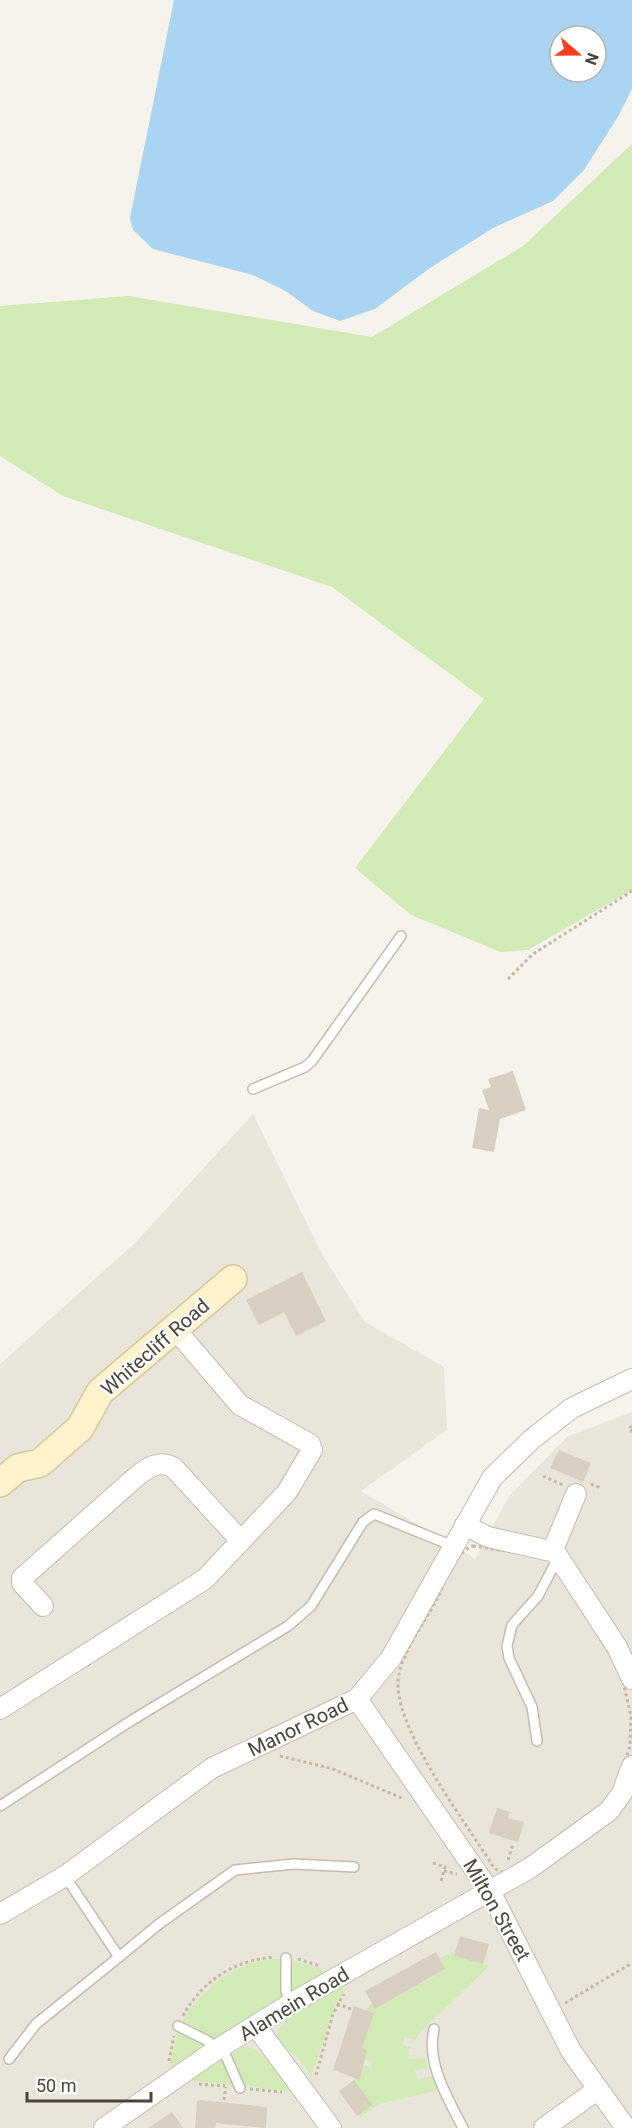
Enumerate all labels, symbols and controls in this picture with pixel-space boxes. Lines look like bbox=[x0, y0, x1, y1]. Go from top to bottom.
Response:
north arrow bbox=[548, 24, 608, 84]
text: N bbox=[581, 50, 602, 68]
street label: Whitecliff Road bbox=[96, 1293, 214, 1401]
street label: Manor Road bbox=[244, 1692, 352, 1762]
street label: Milton Street bbox=[458, 1855, 536, 1965]
street label: Alamein Road bbox=[235, 1962, 353, 2046]
scale bar bbox=[27, 2065, 152, 2103]
text: 50 m bbox=[36, 2075, 76, 2096]

